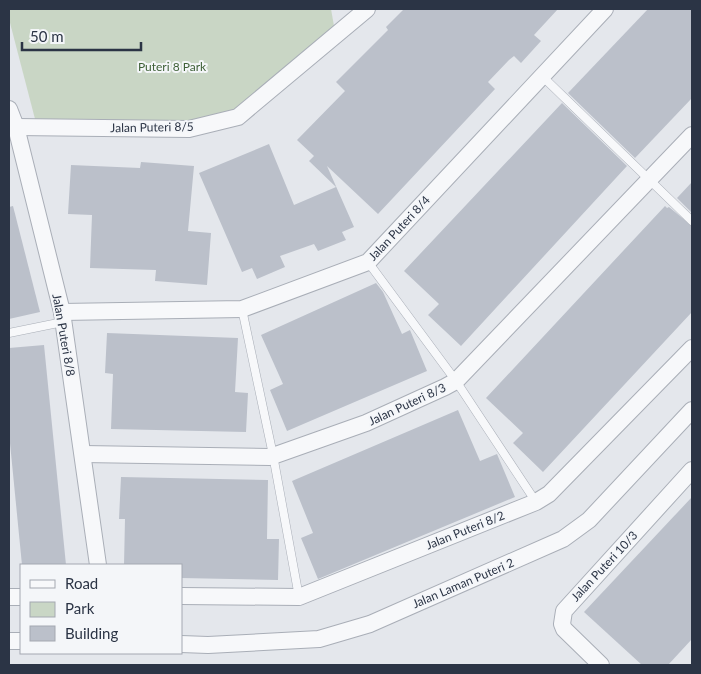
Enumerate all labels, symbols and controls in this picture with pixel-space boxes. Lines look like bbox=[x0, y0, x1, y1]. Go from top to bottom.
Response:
scale bar bbox=[22, 20, 141, 52]
text: 50 m bbox=[30, 27, 64, 45]
park label: Puteri 8 Park bbox=[138, 59, 207, 74]
street label: Jalan Puteri 8/5 bbox=[110, 119, 194, 135]
street label: Jalan Puteri 8/4 bbox=[365, 192, 433, 264]
street label: Jalan Puteri 8/8 bbox=[49, 293, 79, 377]
street label: Jalan Puteri 8/3 bbox=[366, 380, 448, 428]
street label: Jalan Puteri 8/2 bbox=[423, 507, 507, 553]
street label: Jalan Puteri 10/3 bbox=[568, 528, 640, 604]
street label: Jalan Laman Puteri 2 bbox=[410, 555, 516, 611]
legend bbox=[20, 564, 182, 654]
text: Road bbox=[65, 574, 98, 592]
text: Park bbox=[65, 599, 95, 617]
text: Building bbox=[65, 624, 118, 642]

